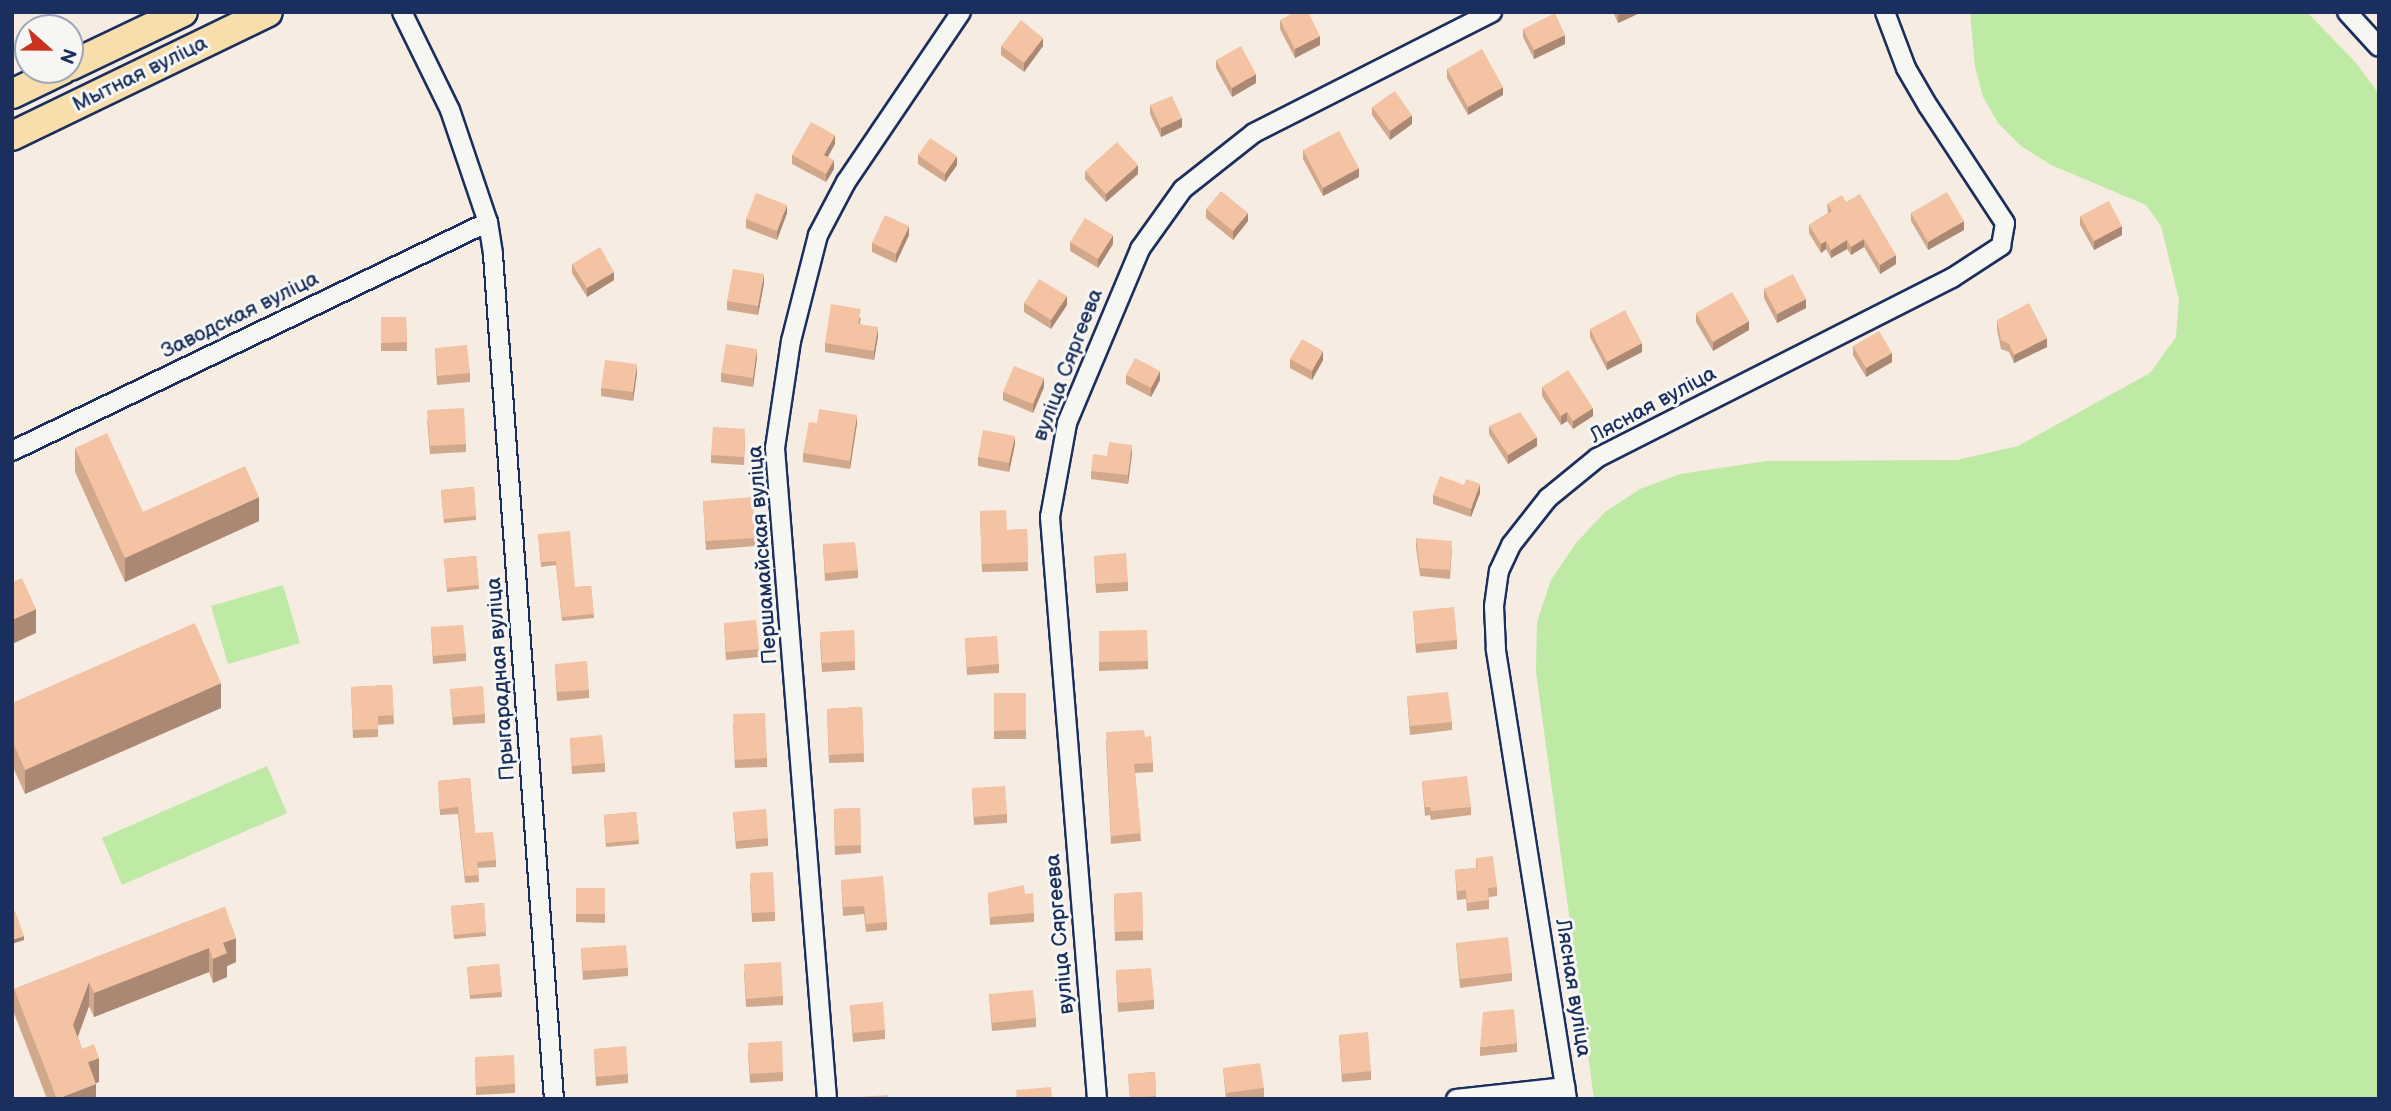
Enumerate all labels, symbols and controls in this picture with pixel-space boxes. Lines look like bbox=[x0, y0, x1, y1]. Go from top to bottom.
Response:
north arrow bbox=[14, 14, 84, 84]
street label: Мытная вуліца bbox=[69, 31, 211, 117]
text: N bbox=[54, 45, 80, 67]
street label: Заводская вуліца bbox=[157, 266, 323, 364]
street label: вуліца Сяргеева bbox=[1027, 285, 1109, 445]
street label: Лясная вуліца bbox=[1586, 361, 1720, 449]
street label: Першамайская вуліца bbox=[743, 445, 783, 665]
street label: Прыгарадная вуліца bbox=[481, 576, 521, 782]
street label: вуліца Сяргеева bbox=[1040, 853, 1080, 1015]
street label: Лясная вуліца bbox=[1550, 917, 1596, 1059]

